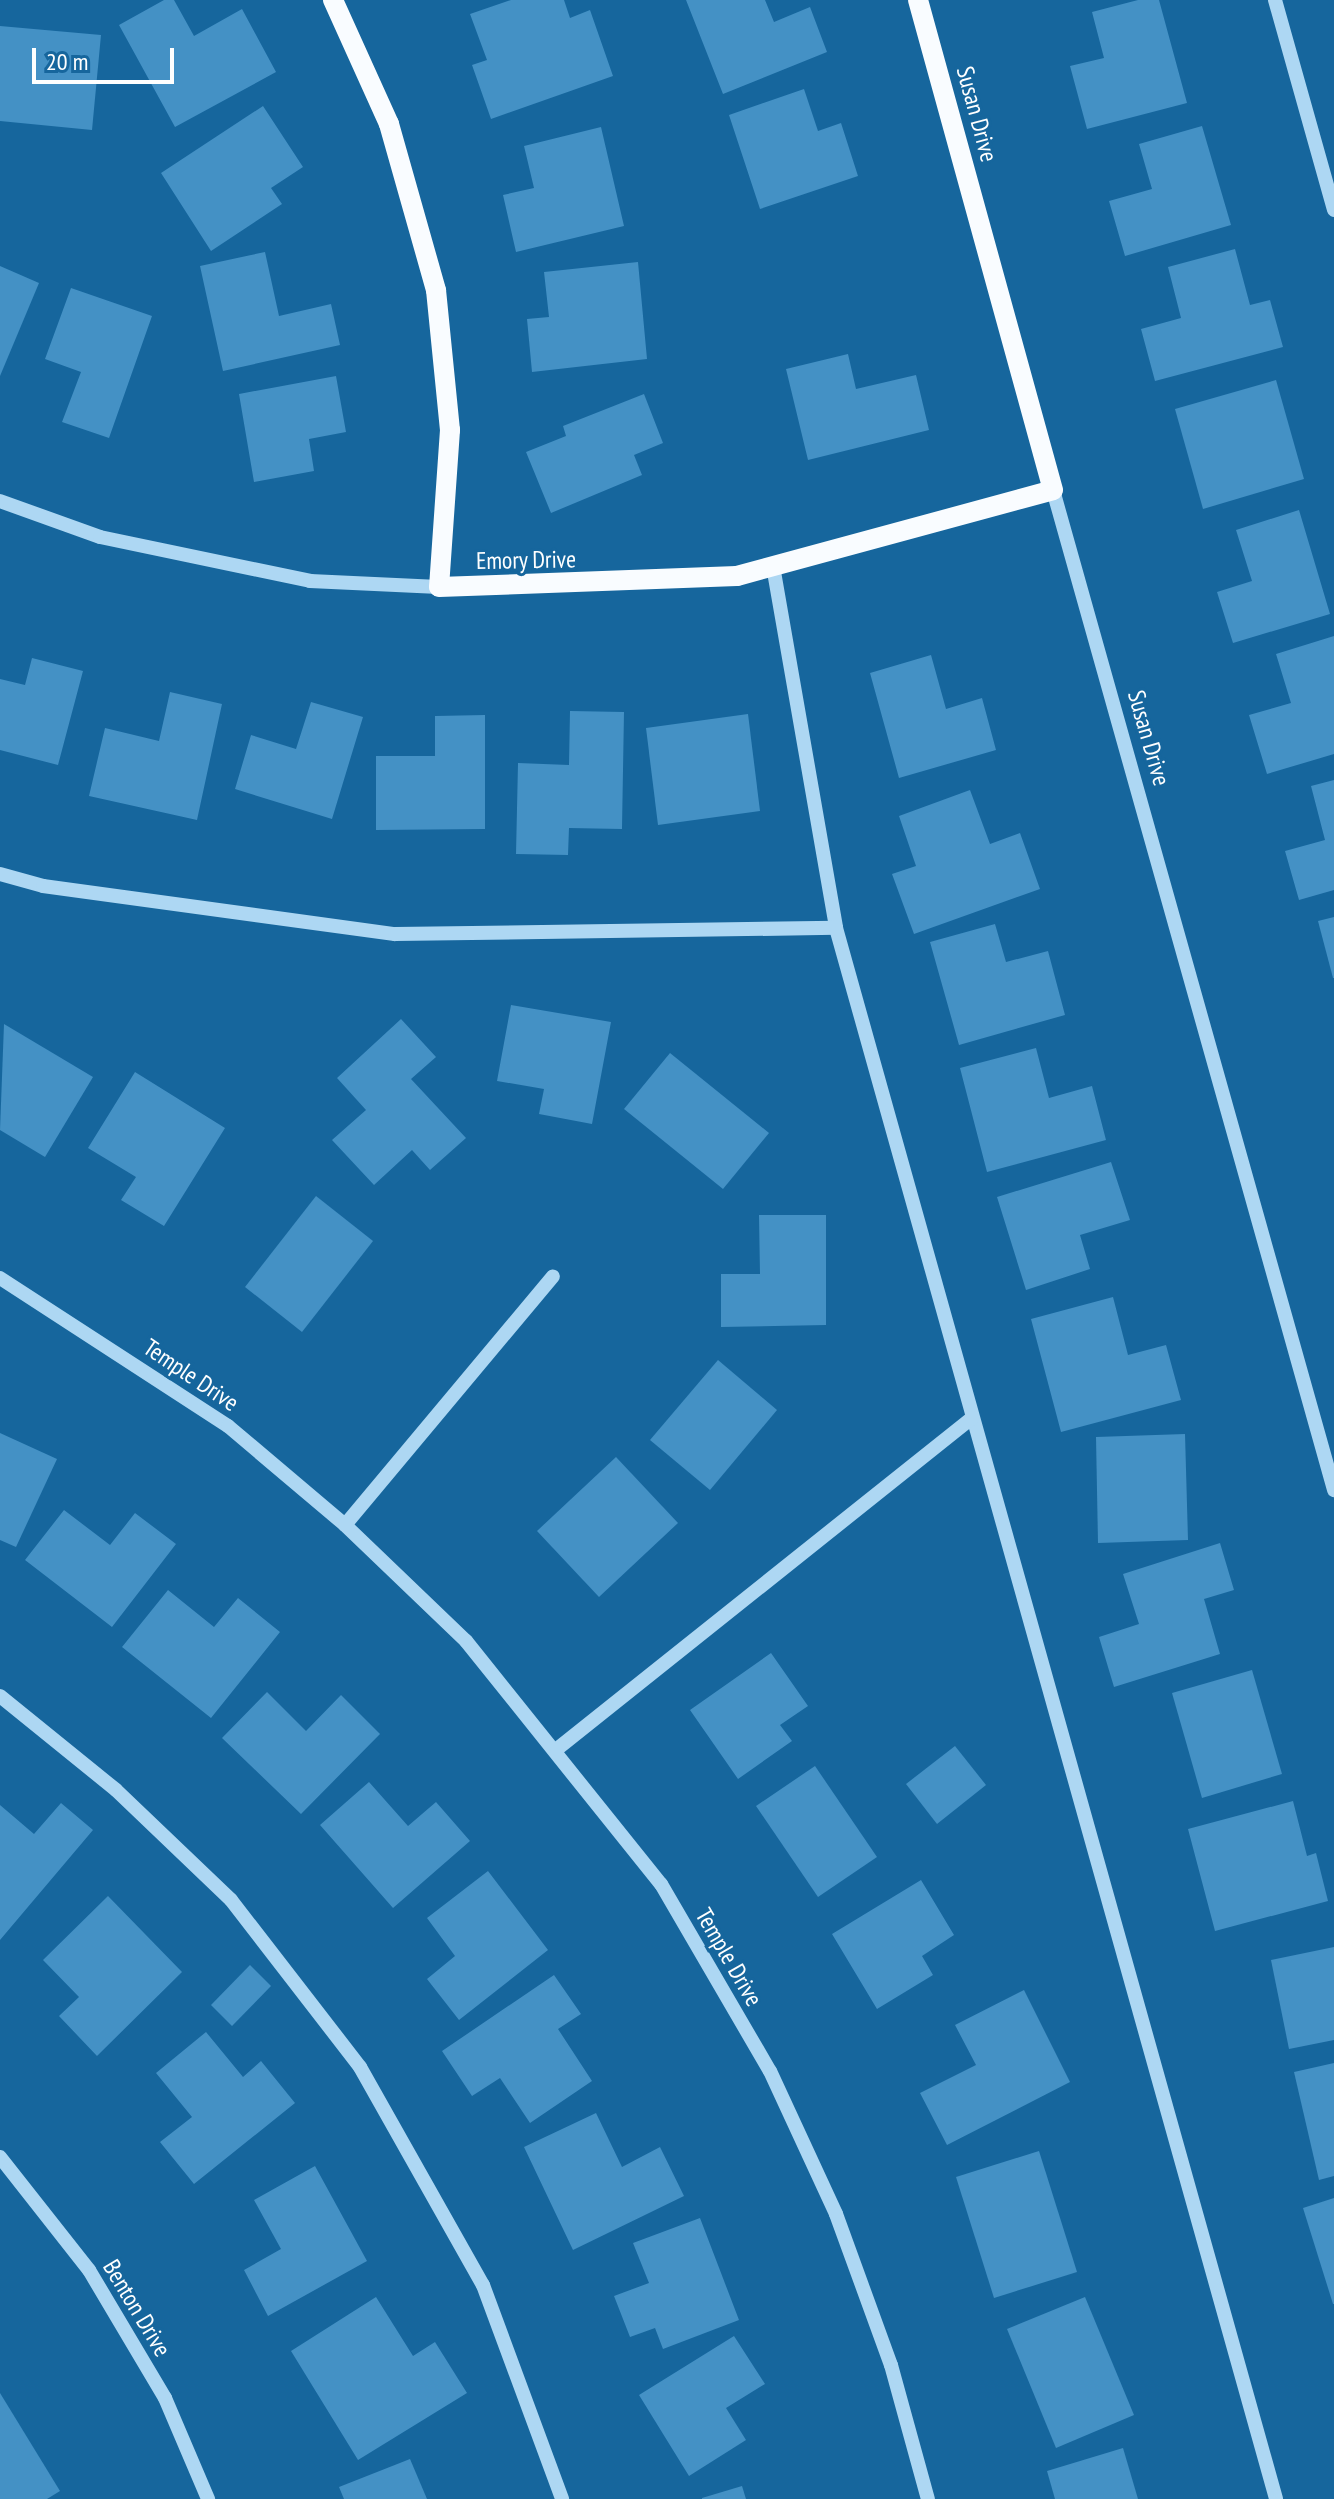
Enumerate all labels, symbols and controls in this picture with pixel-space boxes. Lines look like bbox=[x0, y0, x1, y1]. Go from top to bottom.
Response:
scale bar bbox=[36, 32, 178, 82]
text: 20 m bbox=[46, 46, 88, 77]
street label: Susan Drive bbox=[950, 63, 1004, 165]
street label: Emory Drive bbox=[475, 545, 577, 575]
street label: Susan Drive bbox=[1122, 687, 1176, 789]
street label: Temple Drive bbox=[138, 1333, 244, 1417]
street label: Temple Drive bbox=[689, 1903, 769, 2011]
street label: Benton Drive bbox=[97, 2254, 177, 2362]

